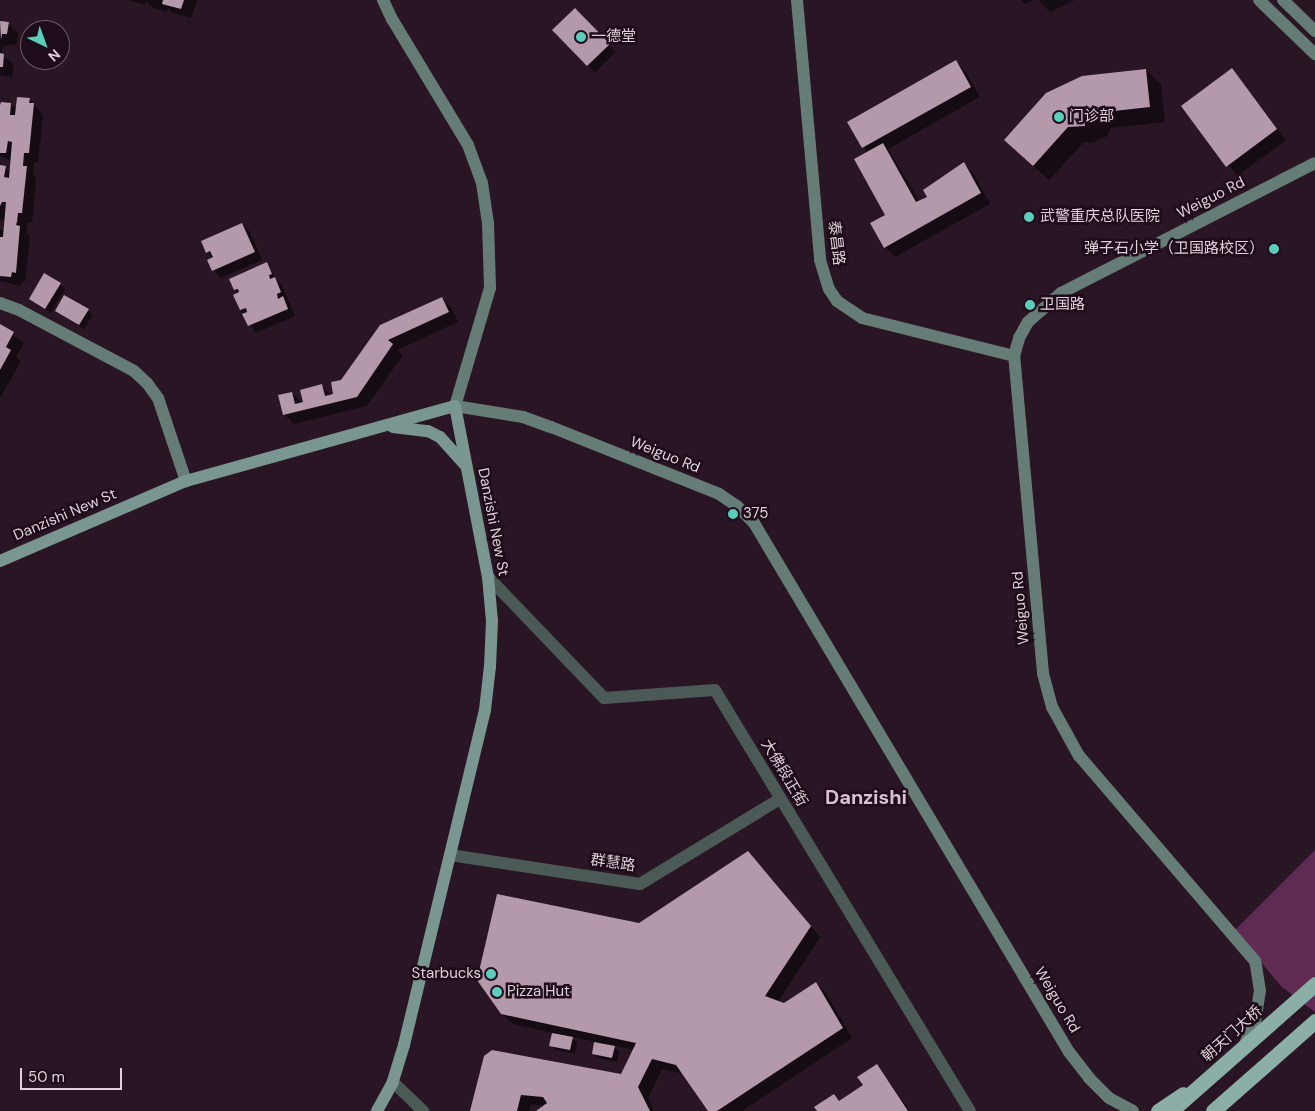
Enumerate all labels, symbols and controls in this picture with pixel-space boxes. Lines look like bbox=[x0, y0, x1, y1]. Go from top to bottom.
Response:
north arrow bbox=[20, 20, 70, 70]
place label: 一德堂 bbox=[591, 28, 636, 46]
marker: 一德堂 bbox=[575, 31, 587, 43]
text: N bbox=[45, 45, 64, 66]
place label: 门诊部 bbox=[1069, 108, 1114, 126]
marker: 门诊部 bbox=[1053, 111, 1065, 123]
street label: Weiguo Rd bbox=[1174, 173, 1248, 223]
place label: 武警重庆总队医院 bbox=[1040, 208, 1160, 226]
marker: 武警重庆总队医院 bbox=[1022, 210, 1036, 224]
street label: 泰昌路 bbox=[824, 220, 848, 266]
place label: 弹子石小学（卫国路校区） bbox=[1084, 240, 1264, 258]
marker: 弹子石小学（卫国路校区） bbox=[1268, 243, 1280, 255]
place label: 卫国路 bbox=[1040, 296, 1085, 314]
marker: 卫国路 bbox=[1024, 299, 1036, 311]
street label: Weiguo Rd bbox=[628, 433, 702, 477]
street label: Danzishi New St bbox=[474, 466, 512, 578]
street label: Danzishi New St bbox=[11, 485, 119, 545]
place label: 375 bbox=[743, 505, 768, 523]
marker: 375 bbox=[727, 508, 739, 520]
street label: Weiguo Rd bbox=[1009, 571, 1033, 645]
street label: 大佛段正街 bbox=[757, 736, 811, 810]
district label: Danzishi bbox=[825, 785, 907, 809]
street label: 群慧路 bbox=[589, 851, 637, 875]
street label: Weiguo Rd bbox=[1030, 964, 1084, 1036]
place label: Starbucks bbox=[411, 965, 481, 983]
marker: Starbucks bbox=[485, 968, 497, 980]
place label: Pizza Hut bbox=[507, 983, 570, 1001]
marker: Pizza Hut bbox=[491, 986, 503, 998]
street label: 朝天门大桥 bbox=[1198, 1002, 1266, 1066]
scale bar bbox=[22, 1058, 125, 1090]
text: 50 m bbox=[28, 1067, 65, 1087]

